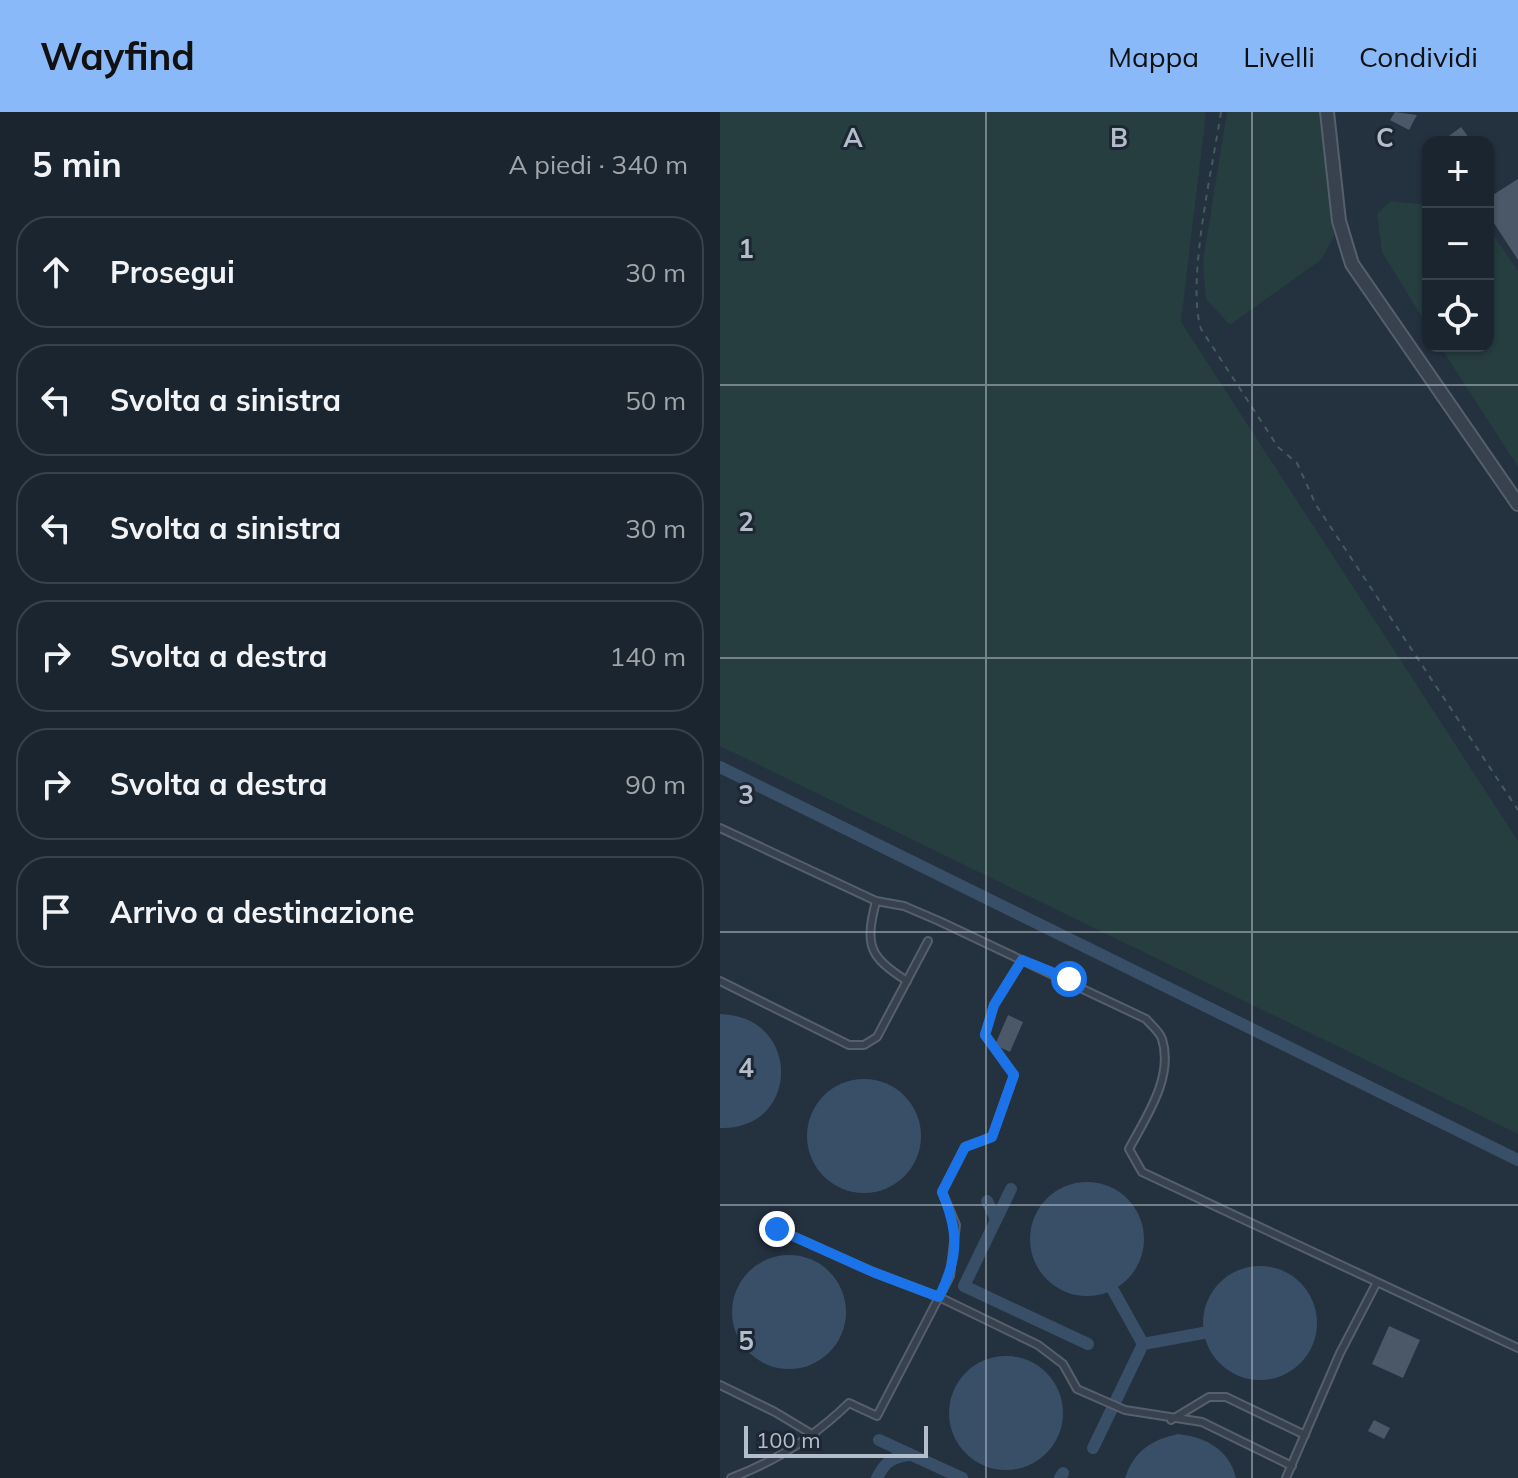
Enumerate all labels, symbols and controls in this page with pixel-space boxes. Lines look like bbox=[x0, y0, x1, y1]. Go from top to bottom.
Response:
text: Wayfind bbox=[40, 32, 195, 80]
text: Mappa bbox=[1108, 39, 1199, 74]
text: Livelli bbox=[1243, 39, 1315, 74]
text: Condividi bbox=[1359, 39, 1478, 74]
text: A bbox=[843, 121, 863, 154]
text: B bbox=[1110, 121, 1128, 154]
text: C bbox=[1376, 121, 1394, 154]
map controls bbox=[1422, 136, 1494, 352]
button: + bbox=[1422, 136, 1494, 208]
text: 5 min bbox=[32, 143, 122, 186]
text: A piedi · 340 m bbox=[508, 148, 688, 181]
button: − bbox=[1422, 208, 1494, 280]
text: 1 bbox=[738, 232, 754, 265]
icon: ahead bbox=[34, 250, 78, 294]
text: Prosegui bbox=[110, 253, 235, 291]
text: 30 m bbox=[625, 256, 686, 289]
button: locate bbox=[1422, 280, 1494, 352]
icon: left bbox=[34, 378, 78, 422]
text: Svolta a sinistra bbox=[110, 381, 341, 419]
text: 50 m bbox=[625, 384, 686, 417]
text: 2 bbox=[738, 505, 754, 538]
icon: left bbox=[34, 506, 78, 550]
text: Svolta a sinistra bbox=[110, 509, 341, 547]
text: 30 m bbox=[625, 512, 686, 545]
icon: right bbox=[34, 634, 78, 678]
text: Svolta a destra bbox=[110, 637, 327, 675]
text: 140 m bbox=[610, 640, 686, 673]
icon: right bbox=[34, 762, 78, 806]
text: Svolta a destra bbox=[110, 765, 327, 803]
text: 90 m bbox=[625, 768, 686, 801]
text: 3 bbox=[738, 778, 754, 811]
icon: arrive bbox=[34, 890, 78, 934]
text: Arrivo a destinazione bbox=[110, 893, 414, 931]
route start bbox=[1051, 961, 1087, 997]
text: 4 bbox=[738, 1051, 754, 1084]
route end bbox=[759, 1211, 795, 1247]
text: 5 bbox=[738, 1324, 754, 1357]
scale bar bbox=[744, 1422, 928, 1458]
text: 100 m bbox=[756, 1426, 821, 1454]

